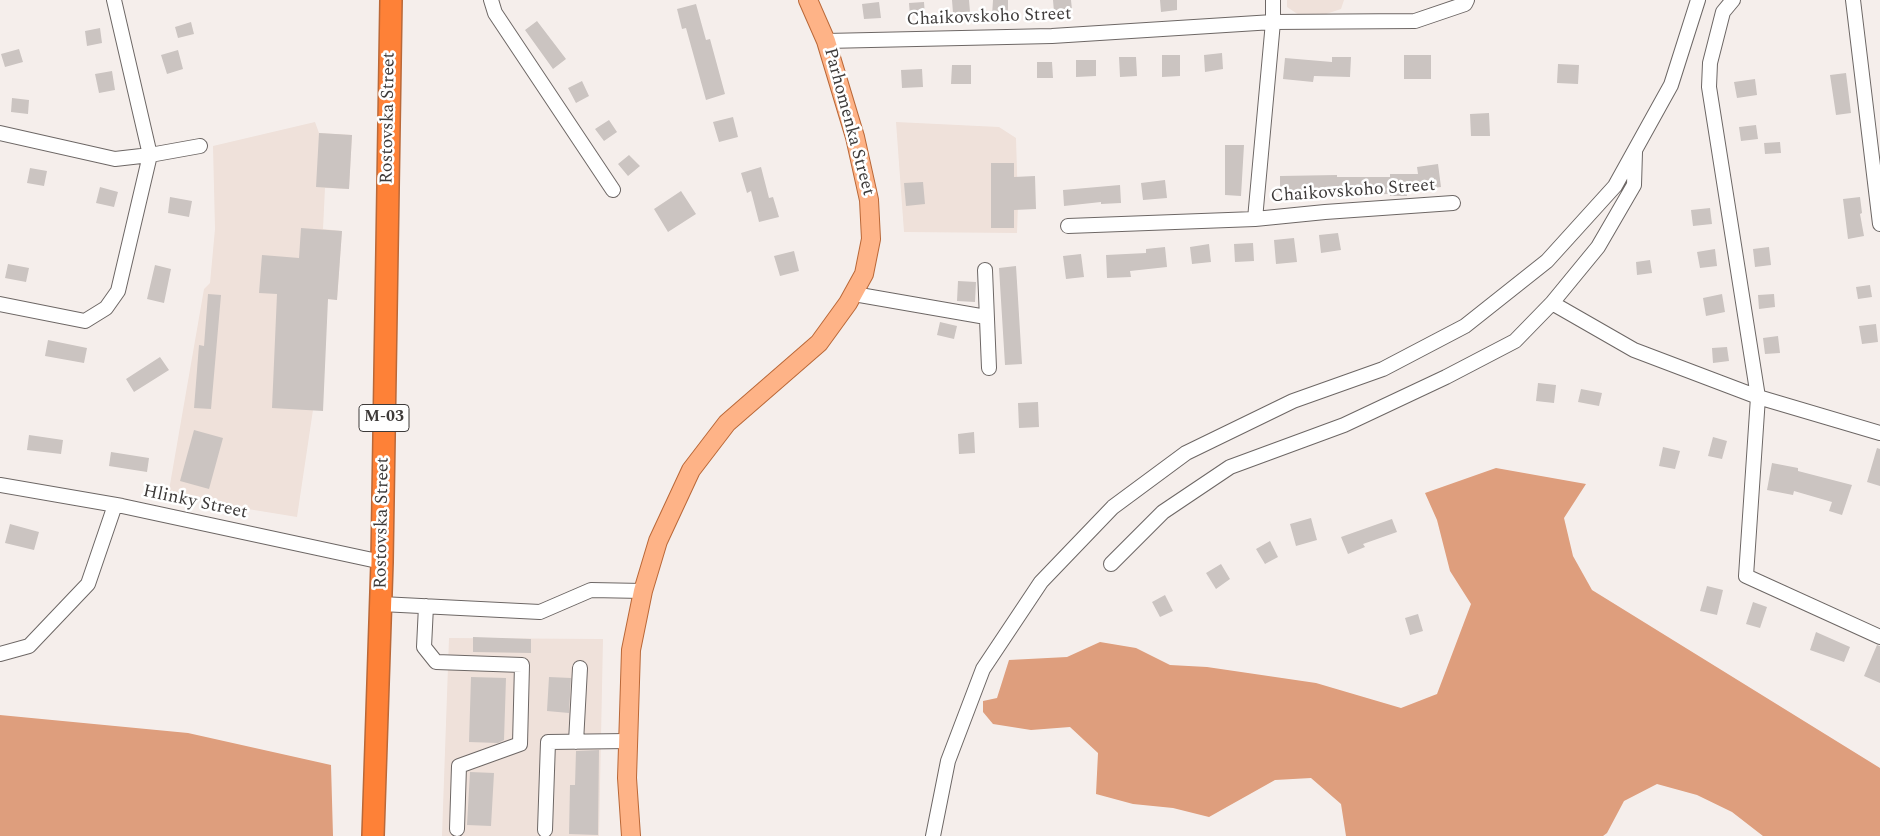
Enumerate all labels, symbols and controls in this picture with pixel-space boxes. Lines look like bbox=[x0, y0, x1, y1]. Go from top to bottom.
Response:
street label: Chaikovskoho Street bbox=[906, 4, 1072, 32]
street label: Parhomenka Street bbox=[818, 46, 878, 198]
street label: Rostovska Street bbox=[377, 52, 401, 184]
street label: Chaikovskoho Street bbox=[1270, 175, 1436, 209]
road number: М-03 bbox=[359, 404, 409, 432]
street label: Rostovska Street bbox=[371, 457, 395, 589]
street label: Hlinky Street bbox=[141, 481, 249, 525]

